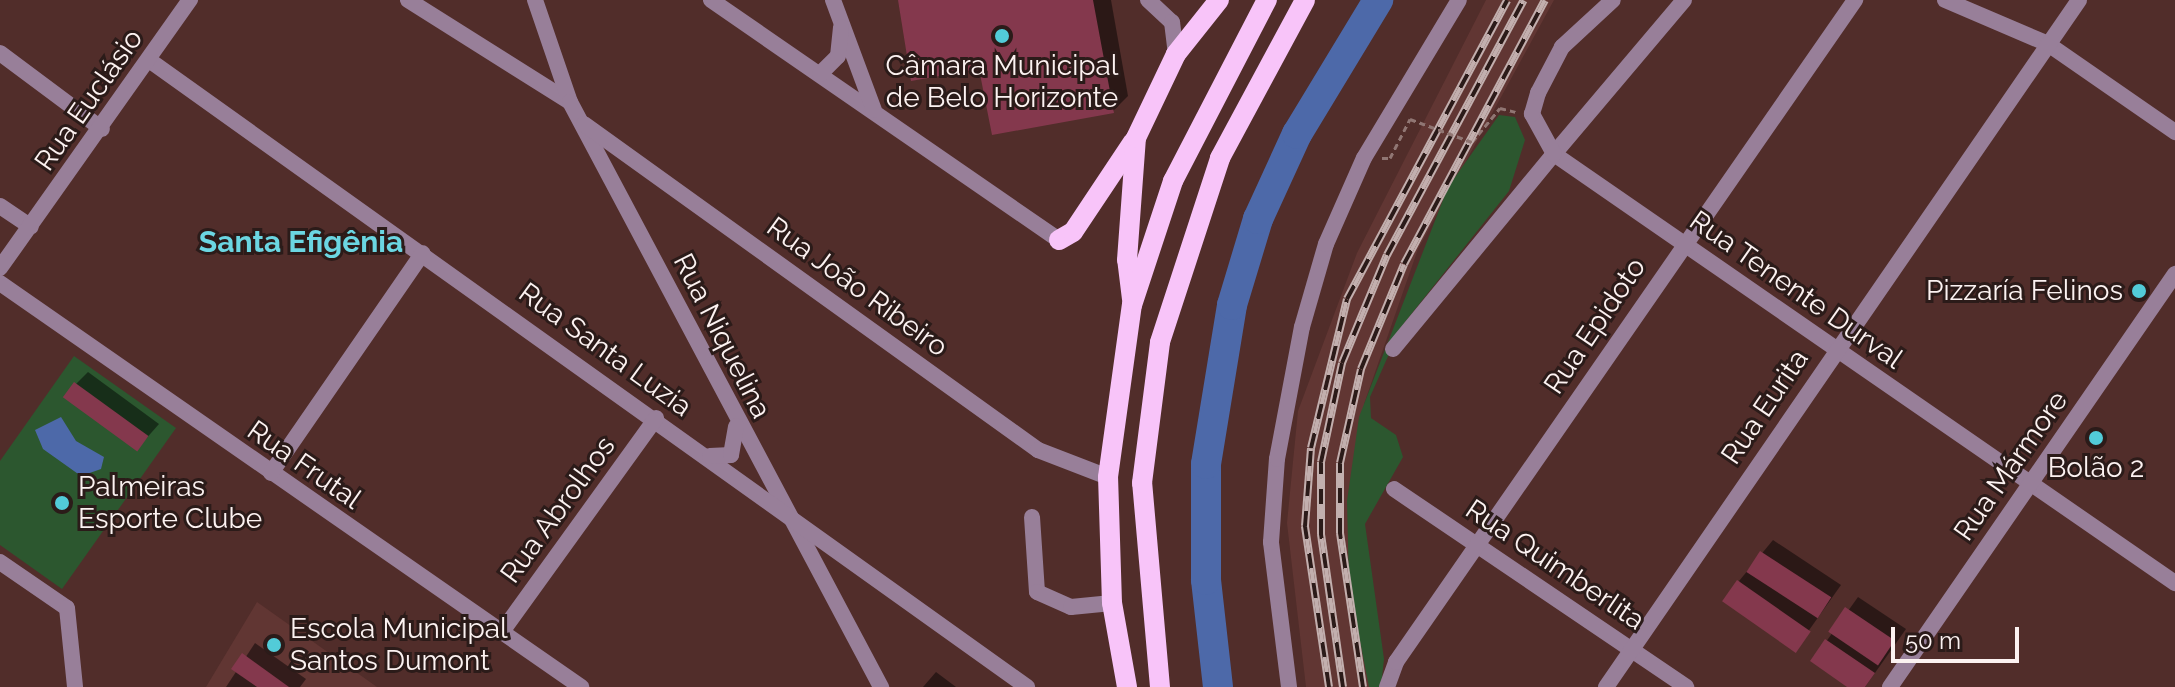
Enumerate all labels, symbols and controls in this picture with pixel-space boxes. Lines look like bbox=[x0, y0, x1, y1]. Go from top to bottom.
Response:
street label: Rua Euclásio bbox=[28, 23, 150, 177]
marker: Câmara Municipal de Belo Horizonte bbox=[993, 27, 1011, 45]
place label: Câmara Municipal de Belo Horizonte bbox=[886, 49, 1118, 115]
street label: Rua Tenente Durval bbox=[1683, 204, 1909, 376]
street label: Rua João Ribeiro bbox=[760, 210, 954, 364]
district label: Santa Efigênia bbox=[199, 224, 403, 260]
street label: Rua Niquelina bbox=[666, 248, 778, 424]
street label: Rua Epidoto bbox=[1537, 252, 1653, 400]
place label: Pizzaría Felinos bbox=[1926, 274, 2123, 308]
street label: Rua Santa Luzia bbox=[512, 276, 698, 424]
marker: Pizzaría Felinos bbox=[2130, 282, 2148, 300]
street label: Rua Eurita bbox=[1714, 343, 1816, 471]
street label: Rua Mármore bbox=[1947, 385, 2075, 547]
street label: Rua Frutal bbox=[241, 414, 367, 516]
marker: Bolão 2 bbox=[2087, 429, 2105, 447]
street label: Rua Abrolhos bbox=[493, 430, 623, 590]
place label: Bolão 2 bbox=[2048, 451, 2144, 485]
place label: Palmeiras Esporte Clube bbox=[78, 470, 262, 536]
street label: Rua Quimberlita bbox=[1459, 493, 1651, 637]
marker: Palmeiras Esporte Clube bbox=[53, 494, 71, 512]
scale bar bbox=[1895, 611, 2023, 661]
place label: Escola Municipal Santos Dumont bbox=[290, 612, 508, 678]
text: 50 m bbox=[1905, 626, 1961, 655]
marker: Escola Municipal Santos Dumont bbox=[265, 636, 283, 654]

